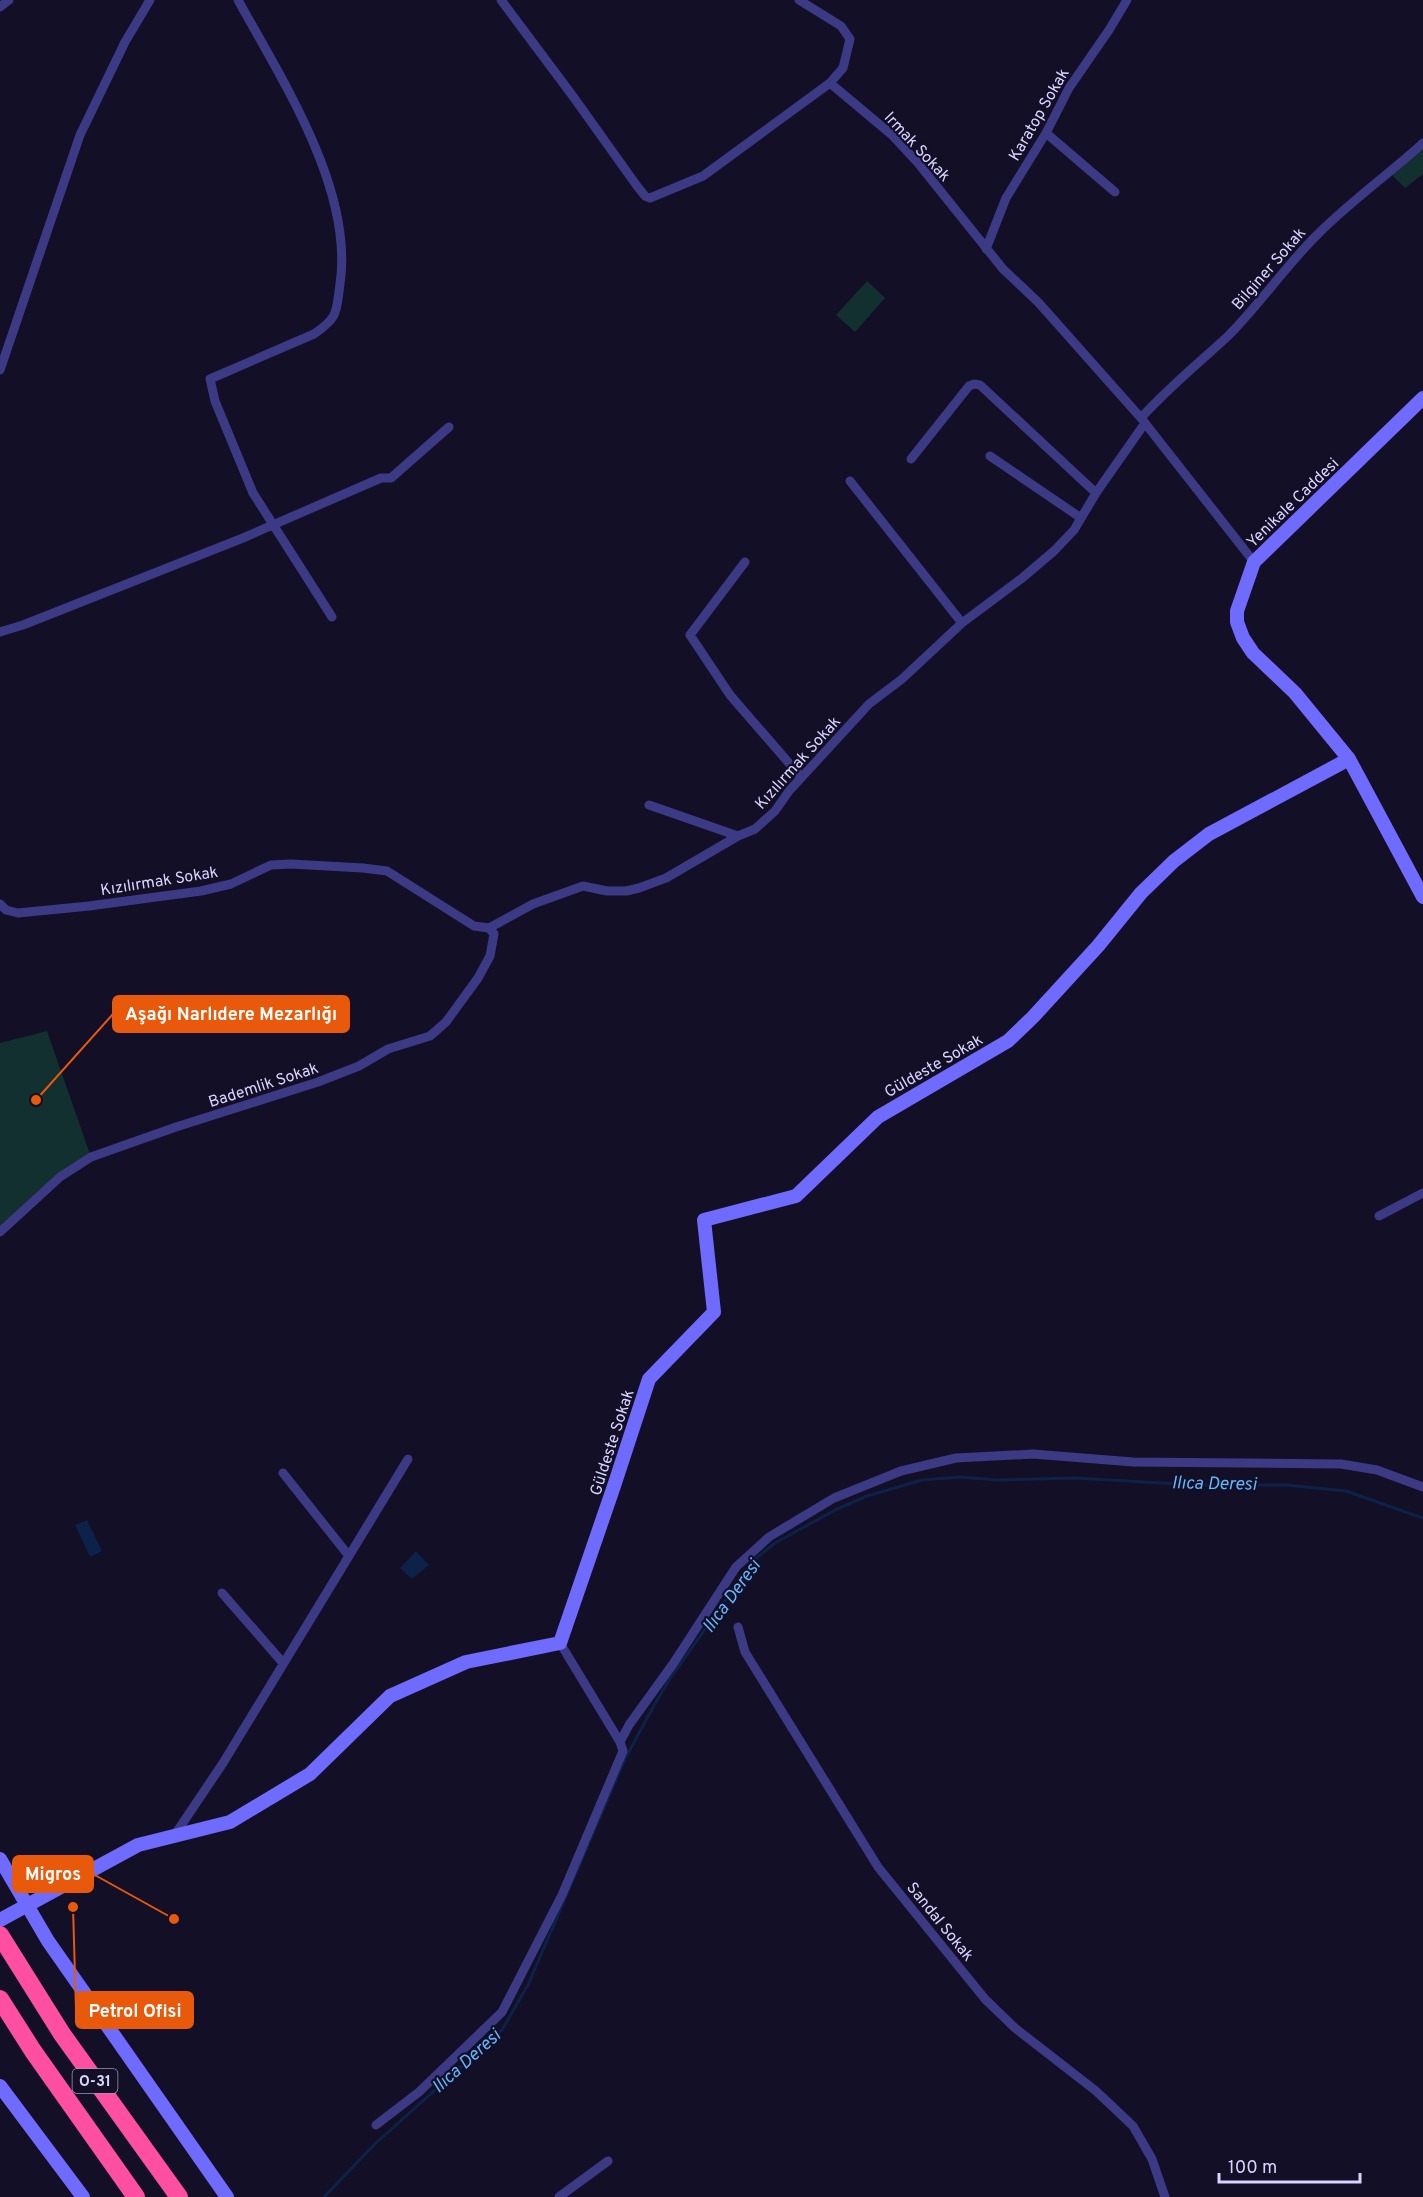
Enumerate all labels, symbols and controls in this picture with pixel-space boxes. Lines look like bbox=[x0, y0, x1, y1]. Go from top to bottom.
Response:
street label: Karatop Sokak bbox=[1005, 65, 1074, 165]
street label: Irmak Sokak bbox=[879, 108, 954, 186]
street label: Bilginer Sokak bbox=[1228, 224, 1311, 315]
street label: Yenikale Caddesi bbox=[1243, 454, 1344, 553]
street label: Kızılırmak Sokak bbox=[751, 712, 846, 814]
street label: Kızılırmak Sokak bbox=[99, 863, 220, 901]
callout: Aşağı Narlıdere Mezarlığı bbox=[113, 996, 349, 1032]
text: Aşağı Narlıdere Mezarlığı bbox=[125, 1004, 337, 1027]
street label: Güldeste Sokak bbox=[881, 1030, 987, 1103]
street label: Bademlik Sokak bbox=[206, 1059, 321, 1113]
street label: Güldeste Sokak bbox=[586, 1387, 639, 1498]
water label: Ilıca Deresi bbox=[1171, 1472, 1258, 1497]
water label: Ilıca Deresi bbox=[698, 1555, 767, 1638]
callout: Migros bbox=[13, 1856, 93, 1892]
text: Migros bbox=[25, 1864, 81, 1887]
street label: Sandal Sokak bbox=[901, 1879, 977, 1966]
callout: Petrol Ofisi bbox=[76, 1992, 193, 2028]
text: Petrol Ofisi bbox=[88, 2001, 182, 2024]
water label: Ilıca Deresi bbox=[428, 2024, 507, 2099]
road number: O-31 bbox=[72, 2069, 118, 2093]
scale bar bbox=[1219, 2146, 1360, 2184]
text: 100 m bbox=[1228, 2157, 1277, 2180]

